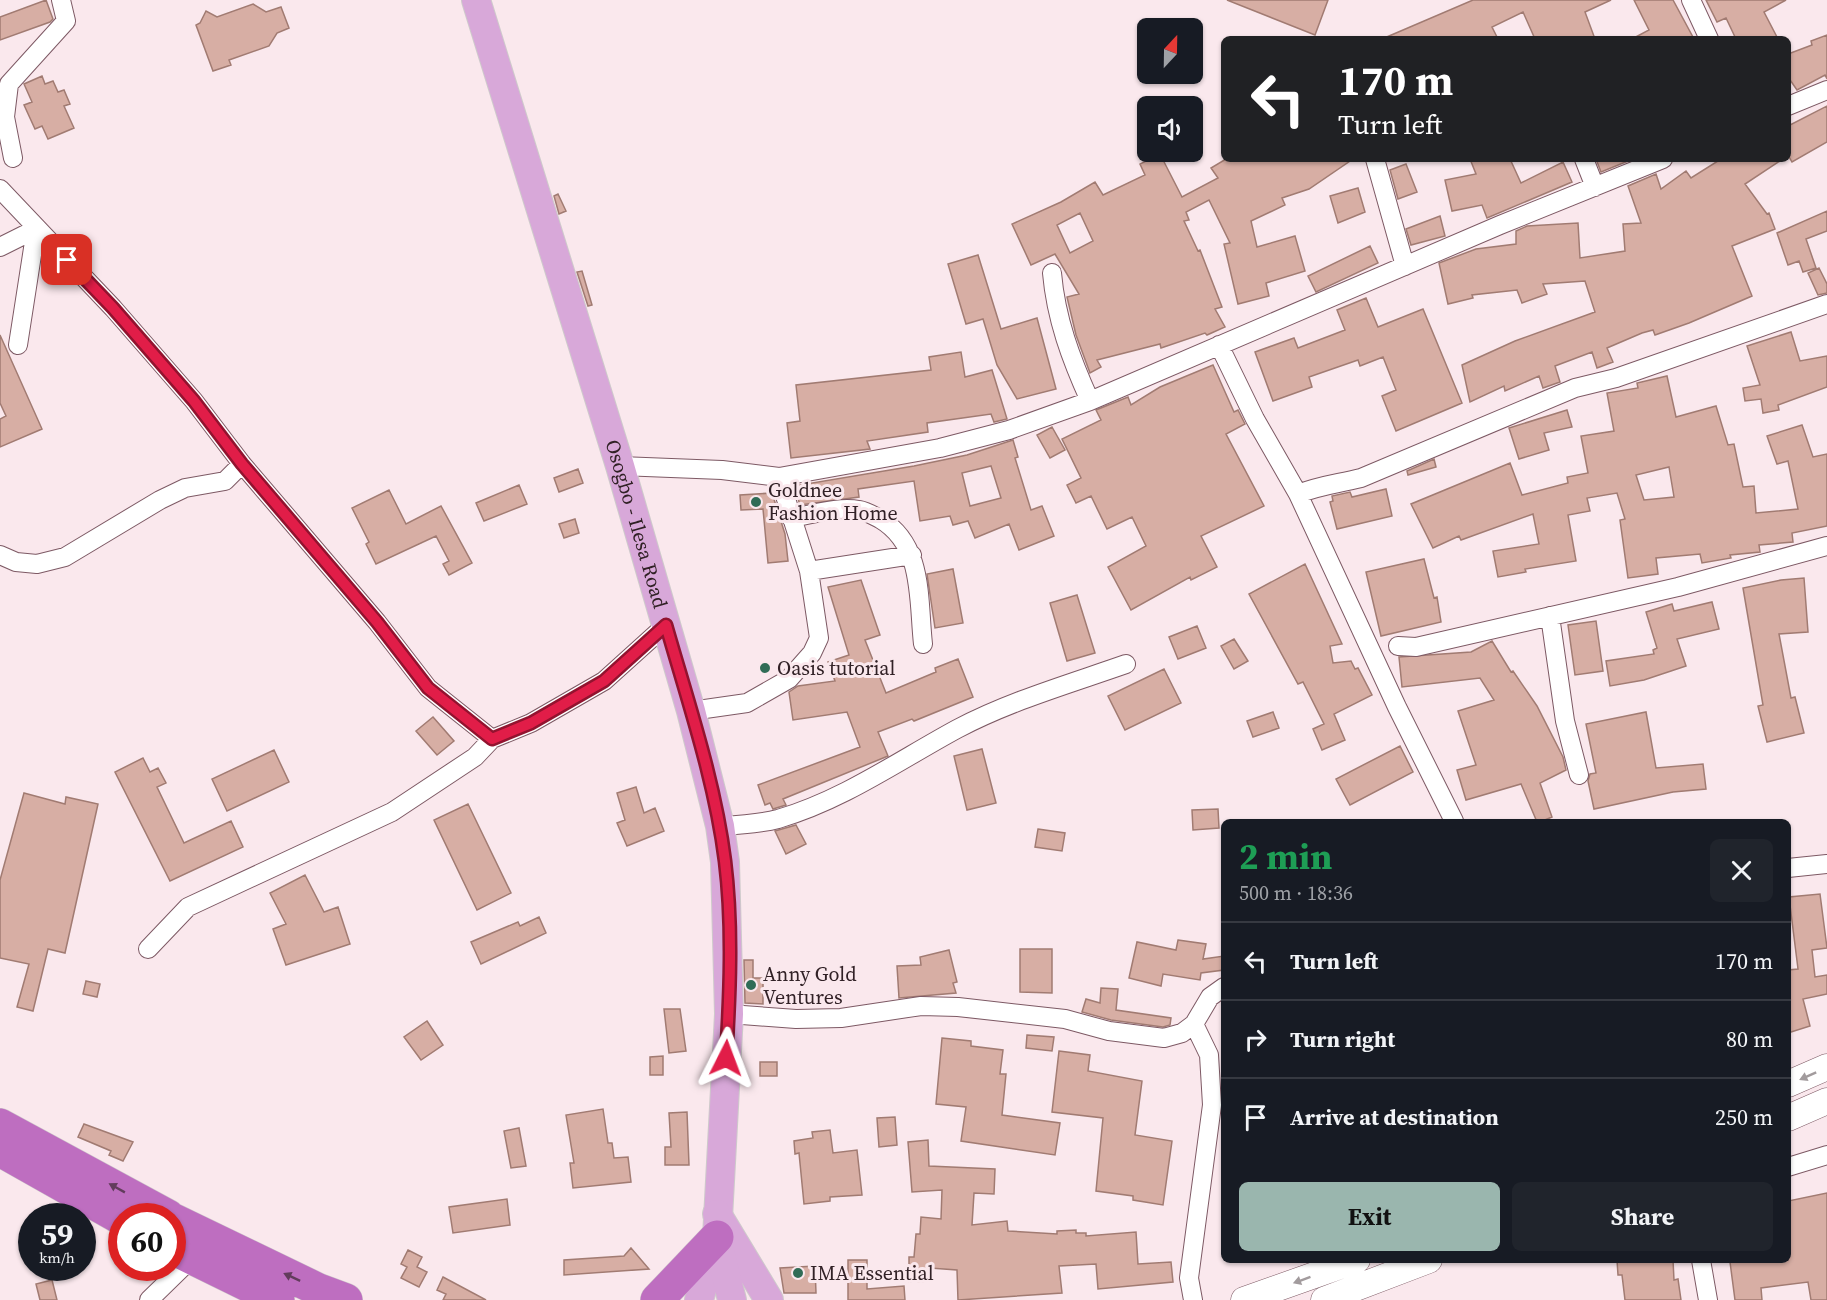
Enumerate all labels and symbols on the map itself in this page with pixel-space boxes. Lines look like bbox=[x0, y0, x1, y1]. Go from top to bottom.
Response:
north arrow bbox=[1137, 18, 1203, 84]
pin bbox=[41, 234, 92, 285]
street label: Osogbo - Ilesa Road bbox=[599, 436, 675, 612]
place label: Goldnee Fashion Home bbox=[768, 476, 898, 527]
marker: Goldnee Fashion Home bbox=[749, 495, 763, 509]
place label: Oasis tutorial bbox=[777, 654, 896, 682]
marker: Oasis tutorial bbox=[758, 661, 772, 675]
place label: Anny Gold Ventures bbox=[763, 960, 857, 1011]
marker: Anny Gold Ventures bbox=[744, 978, 758, 992]
position arrow bbox=[694, 1026, 758, 1090]
one-way arrow bbox=[1799, 1071, 1816, 1080]
one-way arrow bbox=[108, 1183, 125, 1193]
speed limit sign: 60 bbox=[108, 1203, 186, 1281]
place label: IMA Essential bbox=[810, 1259, 934, 1287]
marker: IMA Essential bbox=[791, 1266, 805, 1280]
one-way arrow bbox=[283, 1273, 300, 1282]
one-way arrow bbox=[1293, 1276, 1311, 1286]

